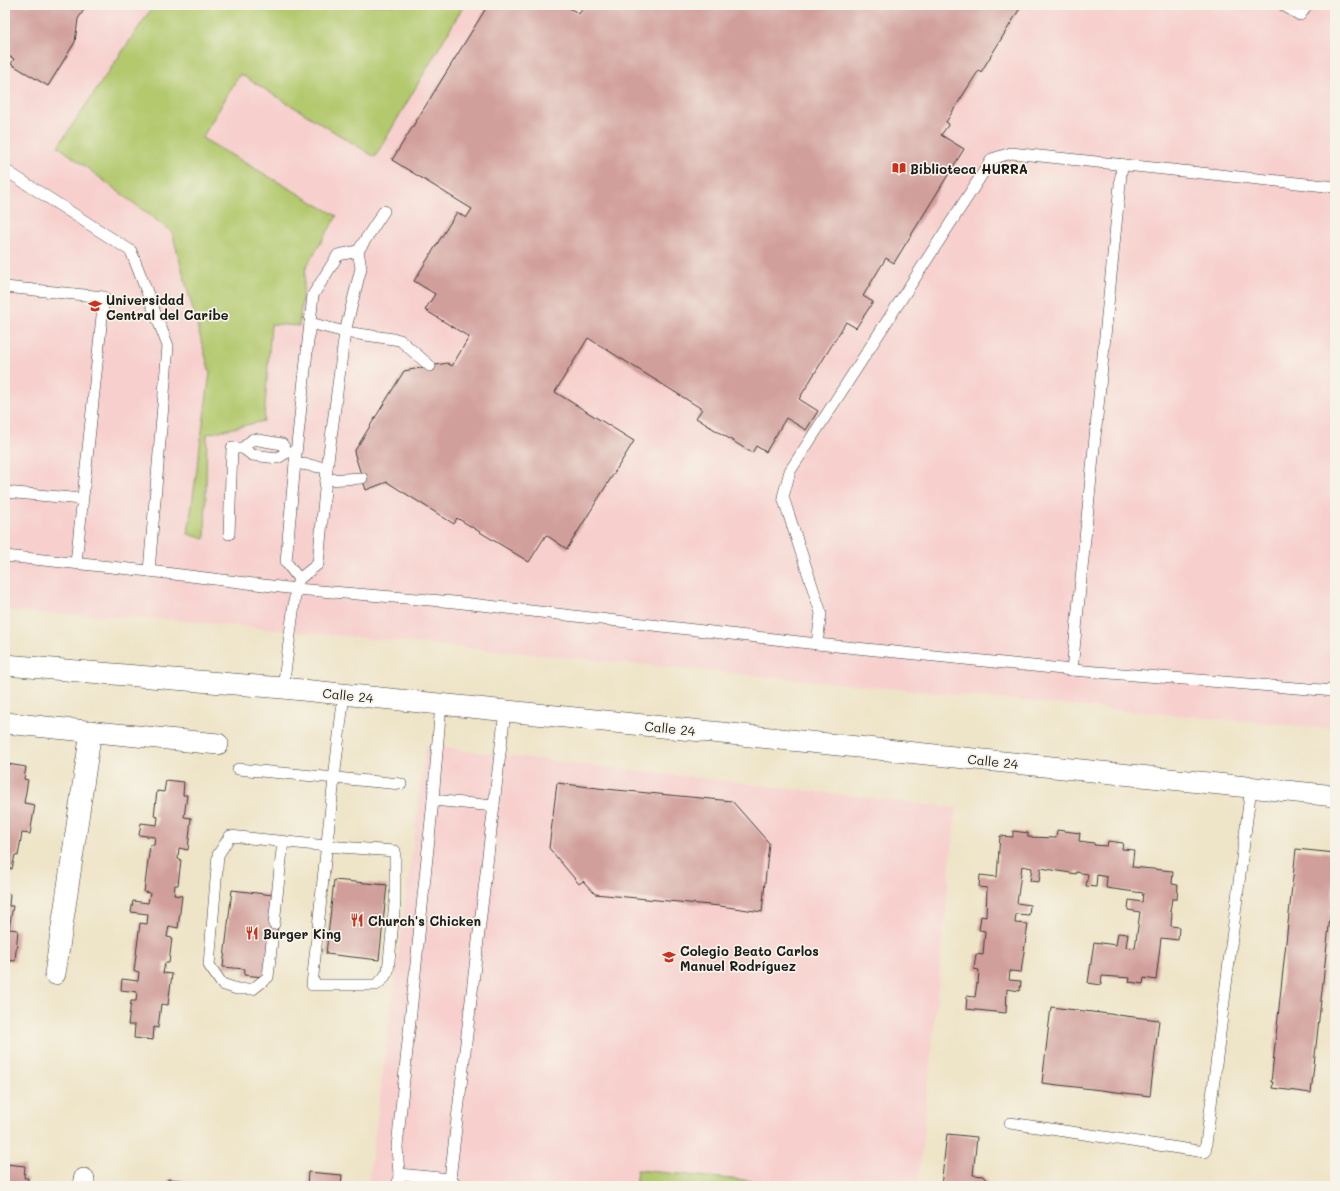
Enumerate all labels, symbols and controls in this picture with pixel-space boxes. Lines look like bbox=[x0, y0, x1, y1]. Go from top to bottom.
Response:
library icon: Biblioteca HURRA bbox=[891, 160, 907, 176]
place label: Biblioteca HURRA bbox=[910, 160, 1028, 177]
place label: Universidad Central del Caribe bbox=[106, 291, 229, 323]
school or university icon: Universidad Central del Caribe bbox=[87, 298, 103, 314]
street label: Calle 24 bbox=[322, 684, 375, 706]
street label: Calle 24 bbox=[644, 717, 697, 739]
street label: Calle 24 bbox=[967, 750, 1020, 772]
restaurant icon: Church's Chicken bbox=[349, 912, 365, 928]
place label: Church's Chicken bbox=[368, 912, 481, 929]
restaurant icon: Burger King bbox=[244, 925, 260, 941]
place label: Burger King bbox=[263, 925, 341, 942]
place label: Colegio Beato Carlos Manuel Rodríguez bbox=[680, 942, 819, 974]
school or university icon: Colegio Beato Carlos Manuel Rodríguez bbox=[661, 949, 677, 965]

